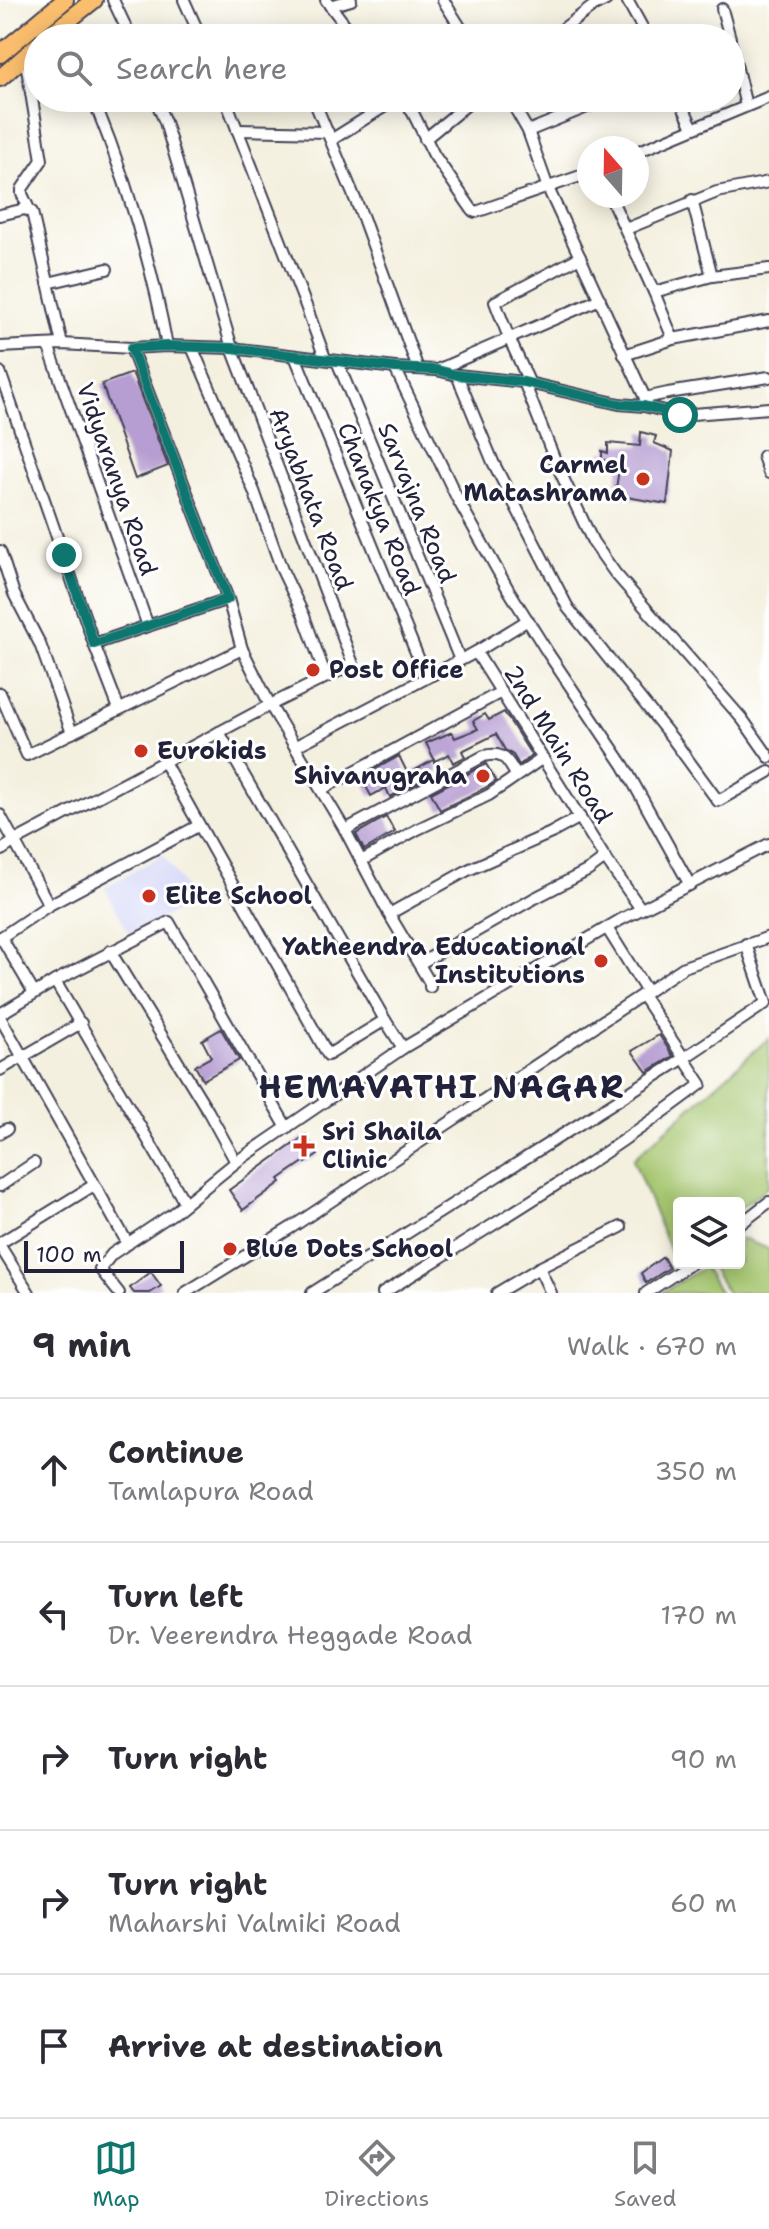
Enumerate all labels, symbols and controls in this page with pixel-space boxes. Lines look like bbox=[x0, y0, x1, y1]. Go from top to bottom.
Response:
search box bbox=[24, 24, 745, 112]
icon: search bbox=[52, 46, 96, 90]
text: Search here bbox=[116, 48, 287, 89]
north arrow bbox=[577, 136, 649, 208]
street label: Vidyaranya Road bbox=[69, 378, 165, 580]
route start bbox=[662, 397, 698, 433]
street label: Aryabhata Road bbox=[262, 403, 360, 595]
street label: Chanakya Road bbox=[330, 418, 428, 600]
street label: Sarvajna Road bbox=[370, 418, 464, 588]
place label: Carmel Matashrama bbox=[464, 449, 628, 509]
marker: Carmel Matashrama bbox=[634, 470, 652, 488]
route end bbox=[46, 537, 82, 573]
place label: Post Office bbox=[329, 654, 464, 686]
street label: 2nd Main Road bbox=[496, 659, 620, 829]
marker: Post Office bbox=[304, 661, 322, 679]
place label: Eurokids bbox=[157, 735, 267, 767]
marker: Eurokids bbox=[132, 742, 150, 760]
place label: Shivanugraha bbox=[294, 760, 468, 792]
marker: Shivanugraha bbox=[474, 767, 492, 785]
place label: Elite School bbox=[165, 880, 312, 912]
marker: Elite School bbox=[140, 887, 158, 905]
place label: Yatheendra Educational Institutions bbox=[282, 931, 585, 991]
marker: Yatheendra Educational Institutions bbox=[592, 952, 610, 970]
district label: HEMAVATHI NAGAR bbox=[258, 1065, 626, 1108]
place label: Sri Shaila Clinic bbox=[322, 1116, 442, 1176]
marker: Sri Shaila Clinic bbox=[293, 1135, 315, 1157]
map controls bbox=[673, 1197, 745, 1269]
button: layers bbox=[673, 1197, 745, 1269]
place label: Blue Dots School bbox=[246, 1233, 453, 1265]
scale bar bbox=[24, 1237, 184, 1273]
text: 100 m bbox=[36, 1240, 102, 1269]
marker: Blue Dots School bbox=[221, 1240, 239, 1258]
text: 9 min bbox=[32, 1322, 131, 1368]
text: Walk · 670 m bbox=[567, 1328, 737, 1363]
text: Continue bbox=[108, 1432, 244, 1473]
icon: ahead bbox=[32, 1448, 76, 1492]
text: 350 m bbox=[654, 1453, 737, 1488]
text: Tamlapura Road bbox=[108, 1473, 314, 1508]
text: Turn left bbox=[108, 1576, 243, 1617]
icon: left bbox=[32, 1592, 76, 1636]
text: 170 m bbox=[660, 1597, 737, 1632]
text: Dr. Veerendra Heggade Road bbox=[108, 1617, 473, 1652]
icon: right bbox=[32, 1736, 76, 1780]
text: Turn right bbox=[108, 1738, 267, 1779]
text: 90 m bbox=[670, 1741, 737, 1776]
text: Turn right bbox=[108, 1864, 267, 1905]
icon: right bbox=[32, 1880, 76, 1924]
text: 60 m bbox=[670, 1885, 737, 1920]
text: Maharshi Valmiki Road bbox=[108, 1905, 401, 1940]
icon: arrive bbox=[32, 2024, 76, 2068]
text: Arrive at destination bbox=[108, 2026, 443, 2067]
tab: Map bbox=[92, 2136, 140, 2213]
tab: Directions bbox=[324, 2136, 429, 2213]
tab: Saved bbox=[614, 2136, 677, 2213]

